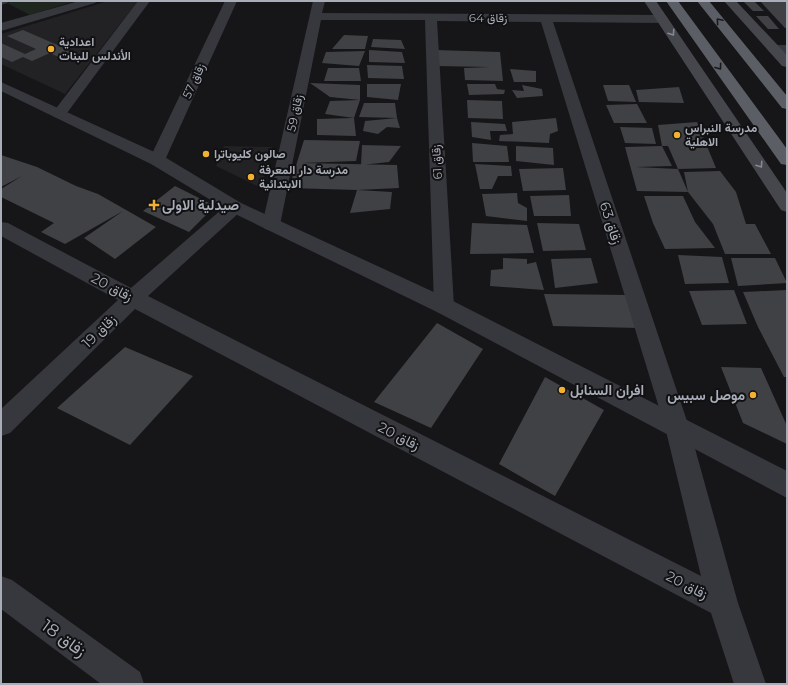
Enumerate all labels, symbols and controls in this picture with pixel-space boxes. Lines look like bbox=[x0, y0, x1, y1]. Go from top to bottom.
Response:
street label: زقاق 64 bbox=[469, 10, 507, 26]
one-way arrow bbox=[716, 18, 723, 25]
one-way arrow bbox=[667, 29, 674, 36]
place label: اعدادية الأندلس للبنات bbox=[59, 34, 131, 63]
marker: اعدادية الأندلس للبنات bbox=[46, 44, 56, 54]
street label: زقاق 57 bbox=[179, 61, 209, 101]
one-way arrow bbox=[714, 62, 721, 69]
street label: زقاق 59 bbox=[283, 93, 307, 133]
place label: مدرسة النبراس الاهلية bbox=[685, 120, 758, 149]
marker: مدرسة النبراس الاهلية bbox=[672, 130, 682, 140]
street label: زقاق 61 bbox=[428, 144, 446, 180]
place label: صالون كليوباترا bbox=[214, 146, 286, 162]
marker: صالون كليوباترا bbox=[201, 149, 211, 159]
one-way arrow bbox=[755, 160, 762, 167]
place label: مدرسة دار المعرفة الابتدائية bbox=[259, 162, 348, 191]
marker: مدرسة دار المعرفة الابتدائية bbox=[246, 172, 256, 182]
place label: صيدلية الاولى bbox=[162, 196, 239, 214]
street label: زقاق 63 bbox=[596, 199, 626, 247]
marker: صيدلية الاولى bbox=[149, 200, 159, 210]
street label: زقاق 20 bbox=[88, 269, 136, 305]
street label: زقاق 19 bbox=[78, 310, 120, 352]
place label: افران السنابل bbox=[570, 381, 644, 399]
marker: افران السنابل bbox=[557, 385, 567, 395]
place label: موصل سبيس bbox=[667, 386, 745, 404]
marker: موصل سبيس bbox=[748, 390, 758, 400]
street label: زقاق 20 bbox=[375, 418, 423, 454]
street label: زقاق 20 bbox=[663, 567, 711, 603]
street label: زقاق 18 bbox=[37, 615, 90, 662]

